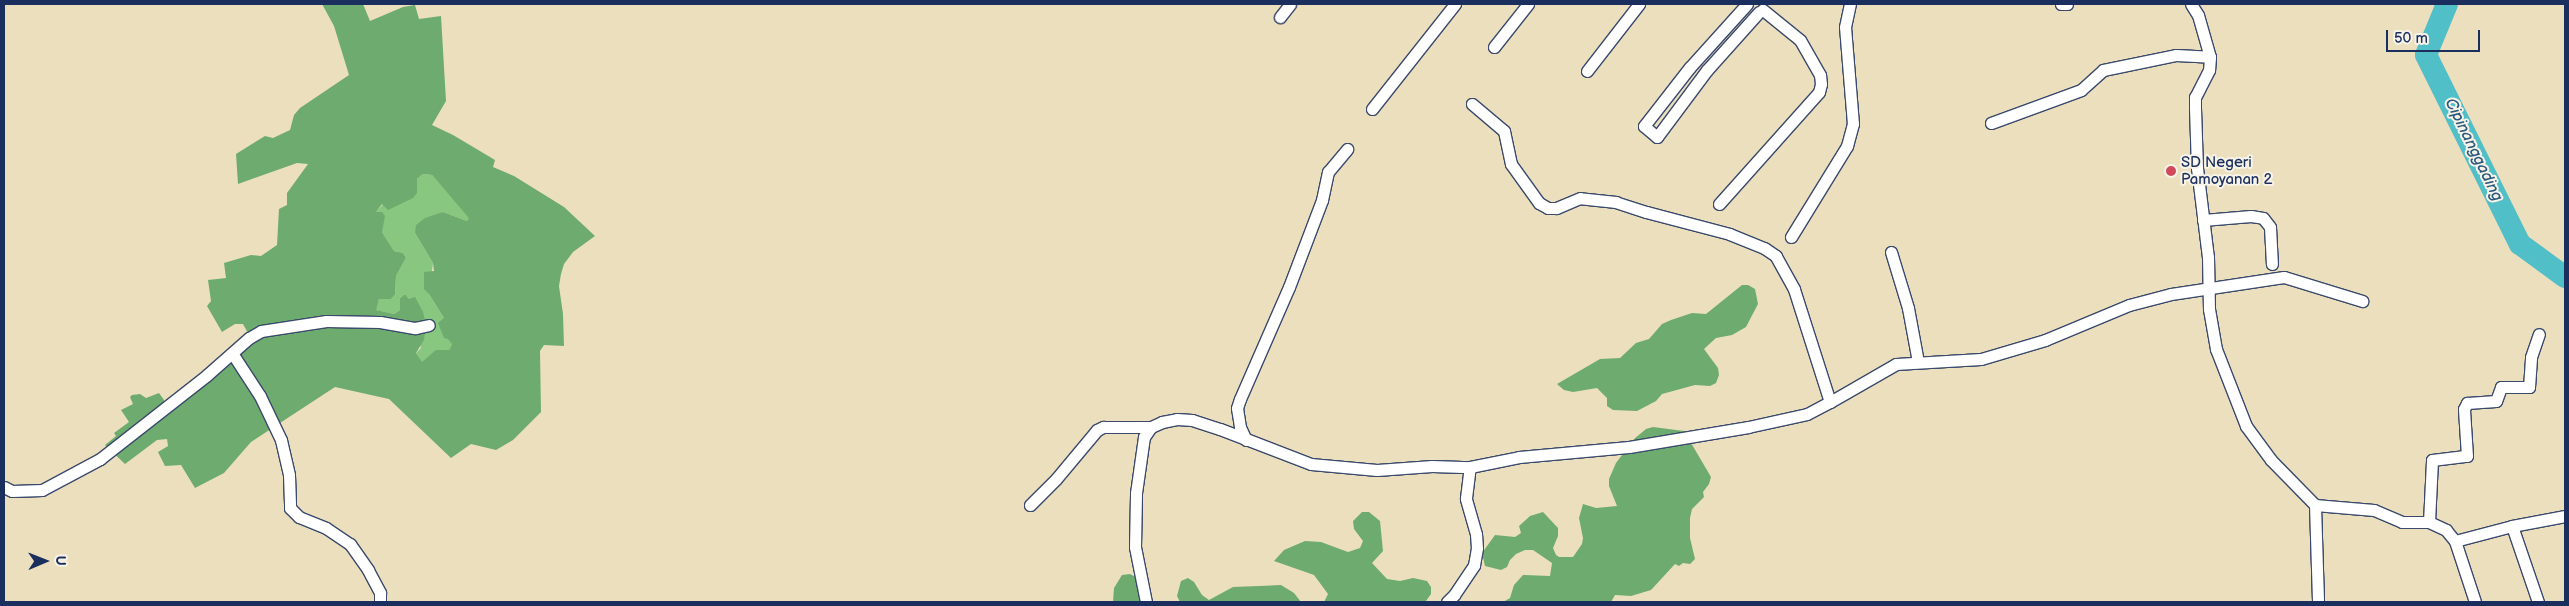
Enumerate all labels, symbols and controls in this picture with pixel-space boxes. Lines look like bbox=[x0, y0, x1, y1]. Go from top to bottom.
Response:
scale bar bbox=[2389, 20, 2483, 52]
text: 50 m bbox=[2394, 29, 2428, 48]
water label: Cipinanggading bbox=[2440, 95, 2506, 205]
place label: SD Negeri Pamoyanan 2 bbox=[2181, 153, 2272, 188]
marker: SD Negeri Pamoyanan 2 bbox=[2165, 165, 2177, 177]
north arrow bbox=[20, 536, 70, 586]
text: U bbox=[52, 556, 69, 566]

